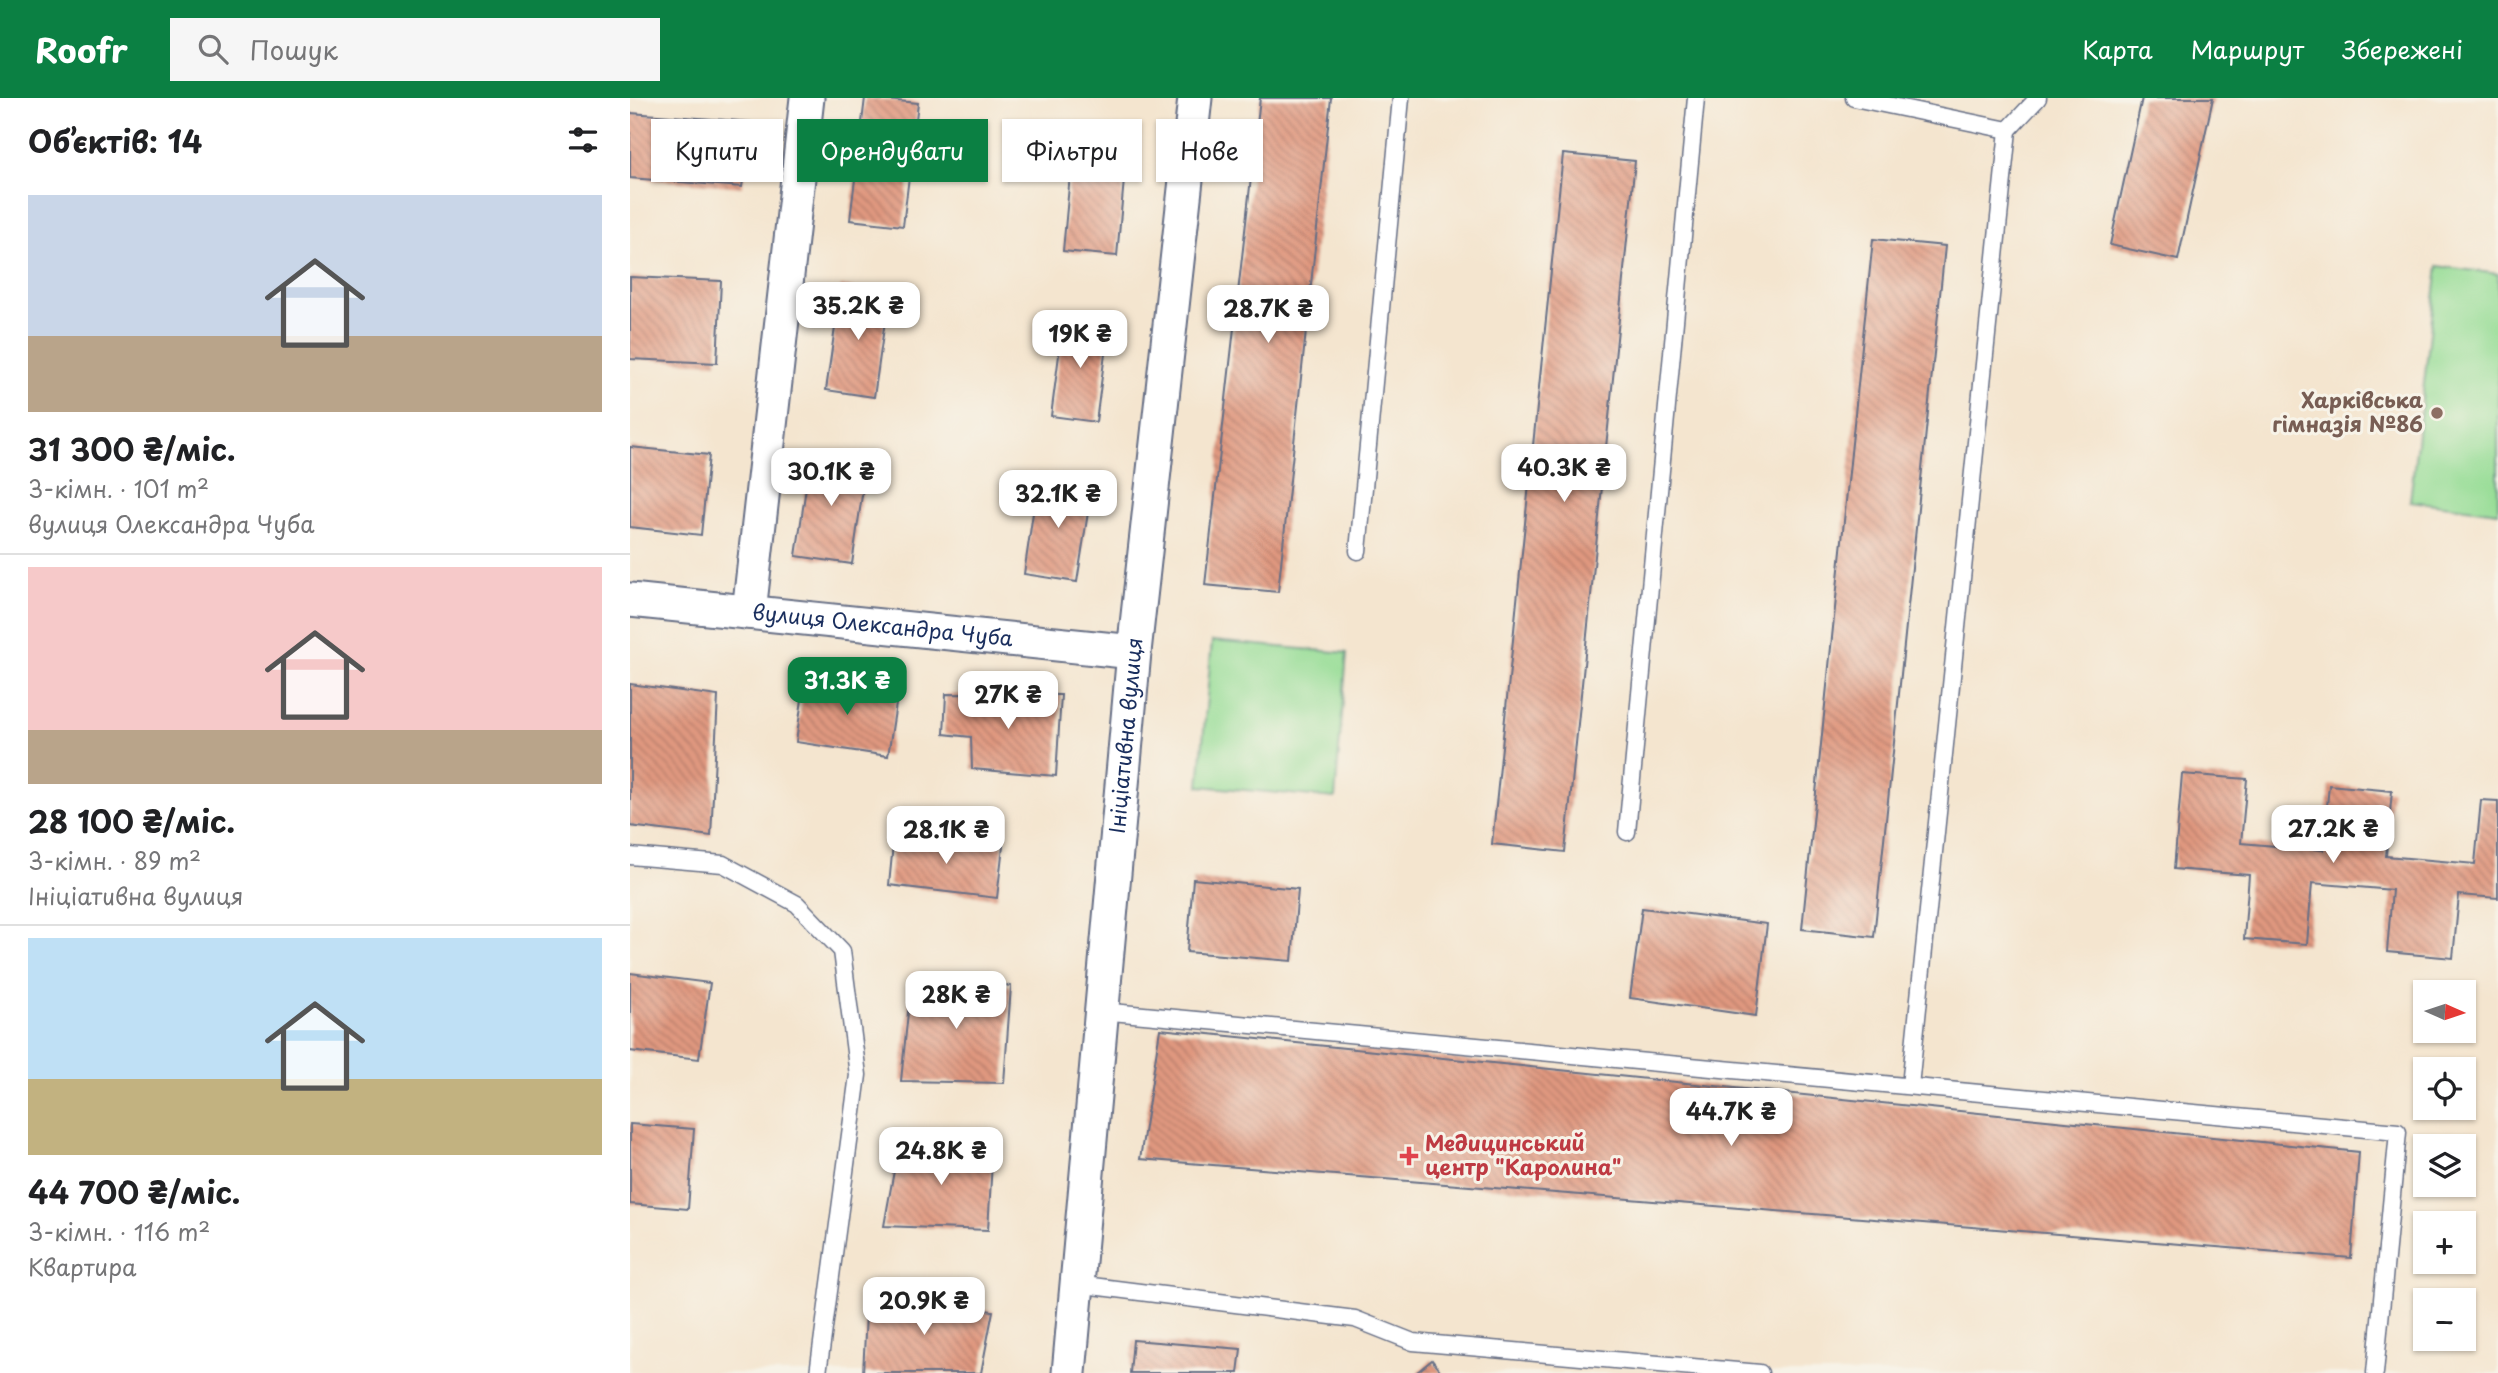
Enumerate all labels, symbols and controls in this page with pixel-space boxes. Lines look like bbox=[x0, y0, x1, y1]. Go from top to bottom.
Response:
search box bbox=[170, 18, 660, 81]
text: Roofr bbox=[35, 24, 128, 74]
icon: search bbox=[194, 30, 232, 68]
text: Пошук bbox=[250, 30, 338, 69]
text: Карта bbox=[2082, 31, 2153, 67]
text: Маршрут bbox=[2191, 31, 2304, 67]
text: Збережені bbox=[2342, 31, 2463, 67]
text: Об’єктів: 14 bbox=[28, 118, 202, 163]
chip: Купити bbox=[651, 119, 783, 182]
chip: Орендувати bbox=[797, 119, 988, 182]
chip: Фільтри bbox=[1002, 119, 1142, 182]
chip: Нове bbox=[1156, 119, 1263, 182]
icon: filters bbox=[564, 121, 602, 159]
icon: home bbox=[252, 240, 378, 366]
pin: 35.2K ₴ bbox=[793, 282, 923, 342]
pin: 28.7K ₴ bbox=[1203, 286, 1333, 345]
text: 35.2K ₴ bbox=[812, 287, 904, 322]
text: 28.7K ₴ bbox=[1223, 290, 1313, 325]
pin: 19K ₴ bbox=[1031, 310, 1129, 370]
text: 19K ₴ bbox=[1048, 315, 1112, 350]
place label: Харківська гімназія №86 bbox=[2272, 383, 2423, 439]
marker: Харківська гімназія №86 bbox=[2429, 405, 2445, 421]
text: 31 300 ₴/міс. bbox=[28, 426, 235, 471]
pin: 40.3K ₴ bbox=[1499, 444, 1629, 504]
pin: 30.1K ₴ bbox=[766, 448, 896, 508]
text: 40.3K ₴ bbox=[1517, 449, 1611, 484]
text: 30.1K ₴ bbox=[787, 453, 875, 488]
pin: 32.1K ₴ bbox=[993, 470, 1123, 530]
text: 3-кімн. · 101 m² bbox=[28, 471, 209, 506]
text: 32.1K ₴ bbox=[1015, 475, 1101, 510]
text: вулиця Олександра Чуба bbox=[28, 506, 314, 541]
street label: вулиця Олександра Чуба bbox=[751, 595, 1015, 653]
icon: home bbox=[252, 612, 378, 738]
street label: Ініціативна вулиця bbox=[1100, 636, 1150, 835]
pin: 31.3K ₴ bbox=[782, 658, 912, 717]
text: 31.3K ₴ bbox=[804, 662, 890, 697]
pin: 27K ₴ bbox=[959, 672, 1057, 731]
text: 27K ₴ bbox=[974, 676, 1042, 711]
text: 28 100 ₴/міс. bbox=[28, 798, 235, 843]
pin: 28.1K ₴ bbox=[881, 806, 1011, 866]
pin: 27.2K ₴ bbox=[2268, 806, 2398, 865]
text: 27.2K ₴ bbox=[2287, 810, 2379, 845]
text: 28.1K ₴ bbox=[903, 811, 989, 846]
text: 3-кімн. · 89 m² bbox=[28, 843, 201, 878]
text: Ініціативна вулиця bbox=[28, 878, 243, 913]
pin: 28K ₴ bbox=[907, 972, 1005, 1031]
text: 28K ₴ bbox=[921, 976, 991, 1011]
north arrow bbox=[2413, 980, 2476, 1043]
map controls bbox=[2413, 980, 2476, 1351]
icon: home bbox=[252, 983, 378, 1109]
button: locate bbox=[2413, 1057, 2476, 1120]
pin: 44.7K ₴ bbox=[1666, 1088, 1796, 1148]
text: 44.7K ₴ bbox=[1686, 1093, 1776, 1128]
place label: Медицинський центр "Каролина" bbox=[1425, 1126, 1621, 1182]
pin: 24.8K ₴ bbox=[876, 1128, 1006, 1187]
text: 24.8K ₴ bbox=[895, 1132, 987, 1167]
button: layers bbox=[2413, 1134, 2476, 1197]
marker: Медицинський центр "Каролина" bbox=[1399, 1146, 1419, 1166]
text: 44 700 ₴/міс. bbox=[28, 1169, 240, 1214]
button: + bbox=[2413, 1211, 2476, 1274]
text: 3-кімн. · 116 m² bbox=[28, 1214, 210, 1249]
text: Квартира bbox=[28, 1249, 136, 1284]
pin: 20.9K ₴ bbox=[859, 1278, 989, 1337]
text: 20.9K ₴ bbox=[879, 1282, 969, 1317]
button: − bbox=[2413, 1288, 2476, 1351]

